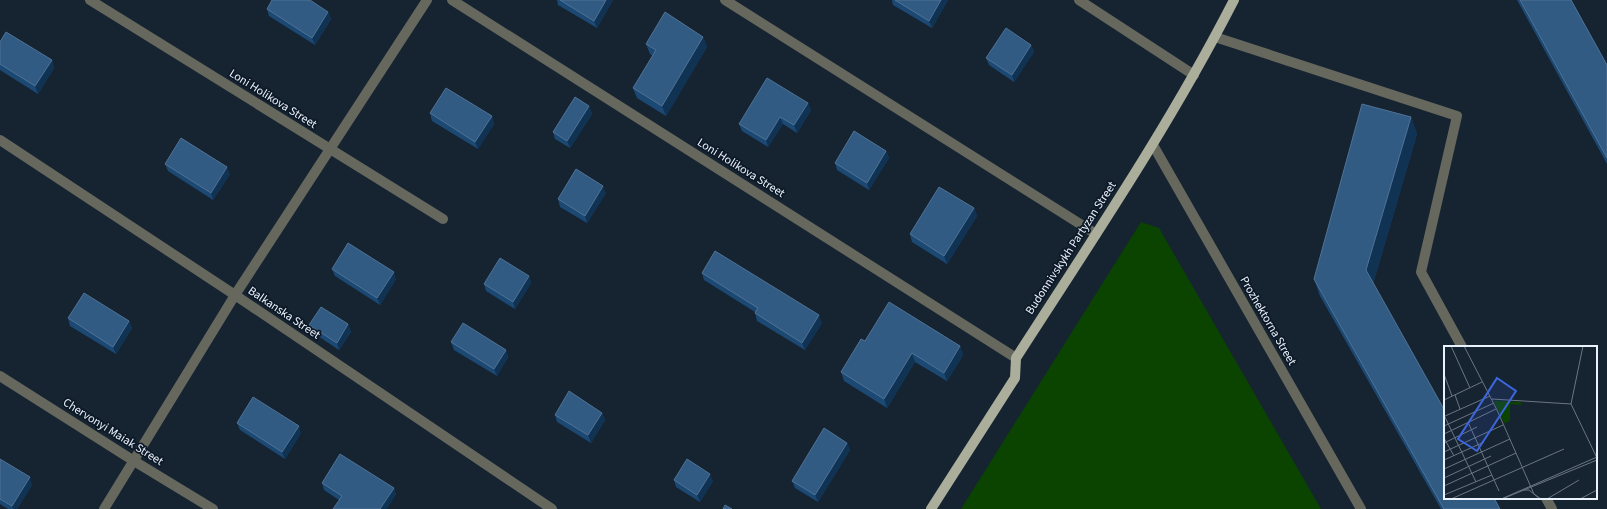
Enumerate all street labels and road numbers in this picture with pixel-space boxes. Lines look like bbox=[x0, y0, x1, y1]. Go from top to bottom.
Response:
street label: Loni Holikova Street bbox=[226, 65, 320, 133]
street label: Loni Holikova Street bbox=[694, 134, 788, 202]
street label: Budonnivskykh Partyzan Street bbox=[1021, 178, 1121, 318]
street label: Prozhektorna Street bbox=[1236, 273, 1300, 369]
street label: Balkanska Street bbox=[244, 282, 324, 344]
street label: Chervonyi Maiak Street bbox=[59, 394, 167, 470]

